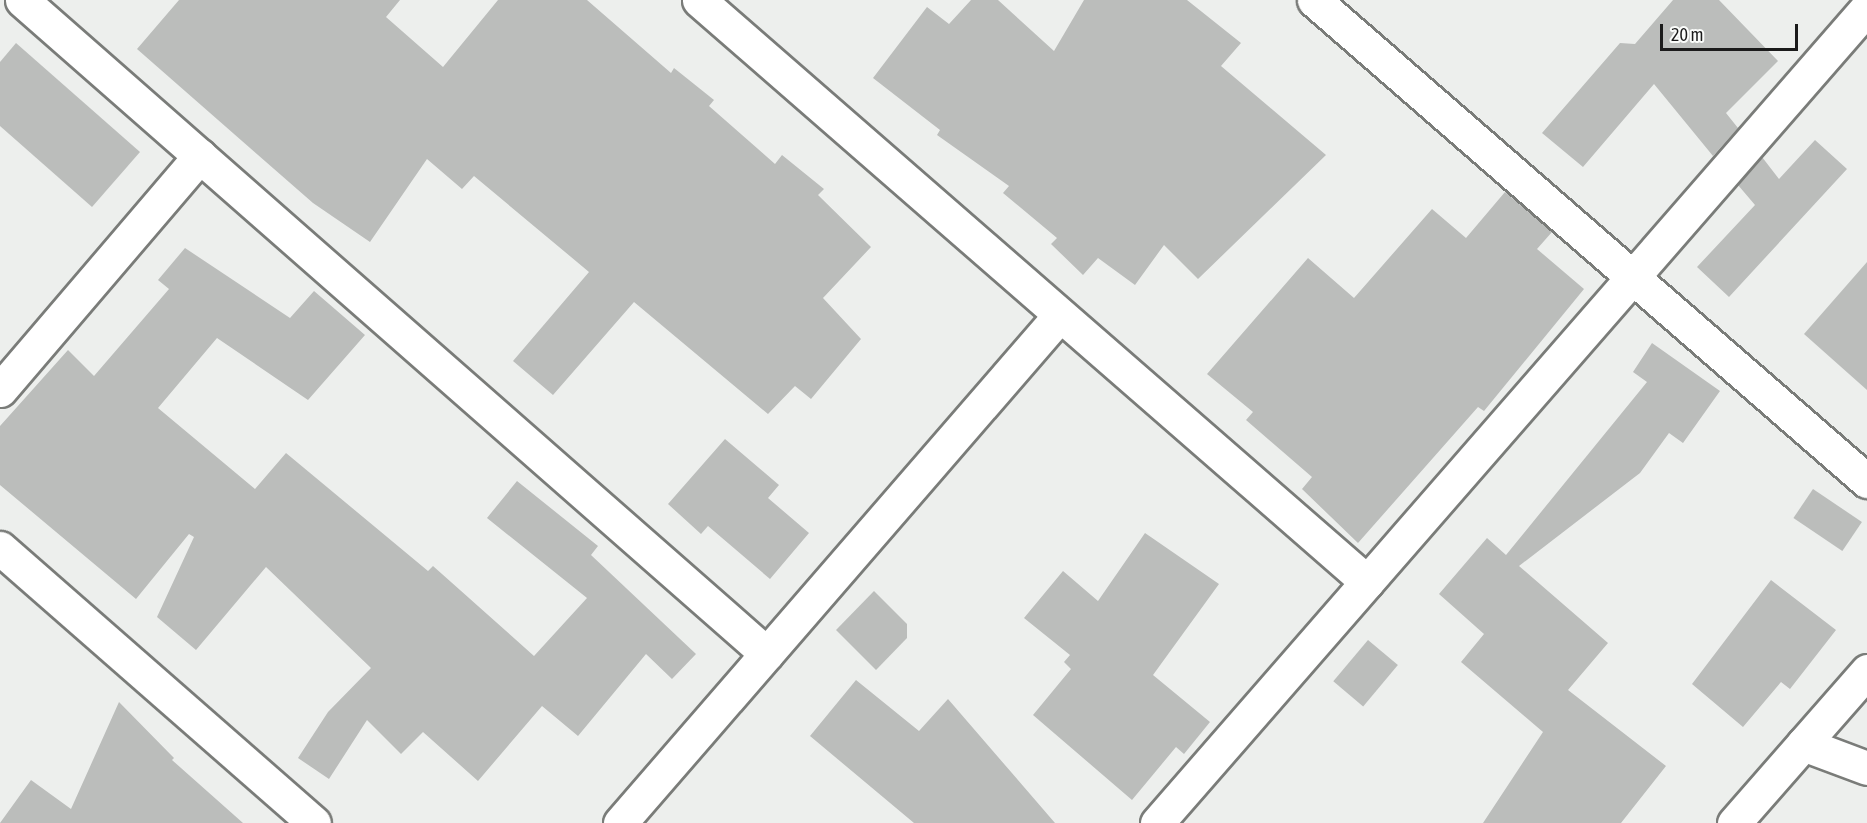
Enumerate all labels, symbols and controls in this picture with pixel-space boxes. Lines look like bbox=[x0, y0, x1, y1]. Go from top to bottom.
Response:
scale bar bbox=[1663, 12, 1801, 50]
text: 20 m bbox=[1671, 24, 1703, 45]

